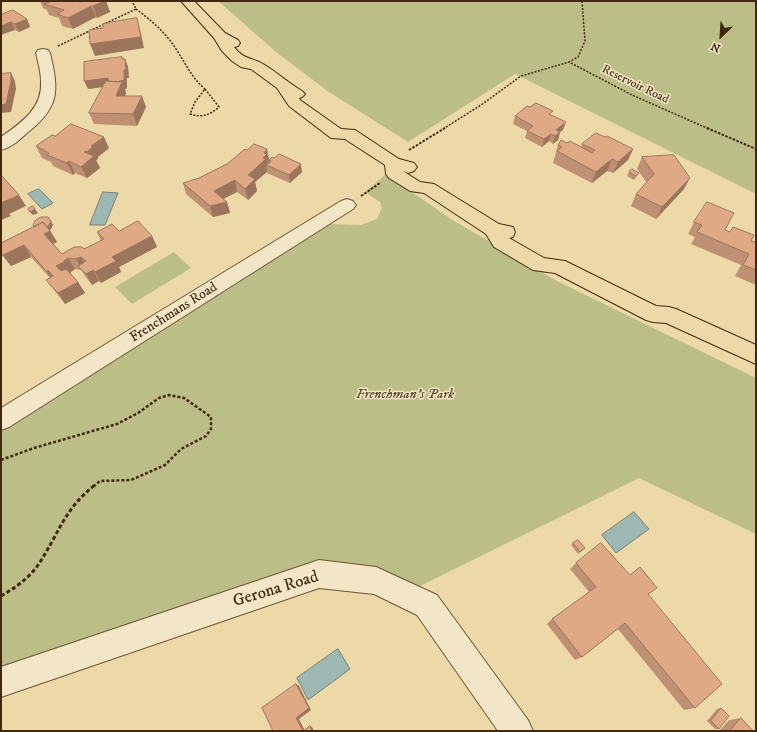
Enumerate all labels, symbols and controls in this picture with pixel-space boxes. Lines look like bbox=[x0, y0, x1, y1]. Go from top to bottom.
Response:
north arrow bbox=[701, 16, 741, 56]
text: N bbox=[709, 39, 723, 55]
street label: Reservoir Road bbox=[599, 63, 671, 107]
street label: Frenchmans Road bbox=[127, 279, 221, 347]
park label: Frenchman's Park bbox=[356, 387, 454, 403]
street label: Gerona Road bbox=[231, 567, 321, 613]

